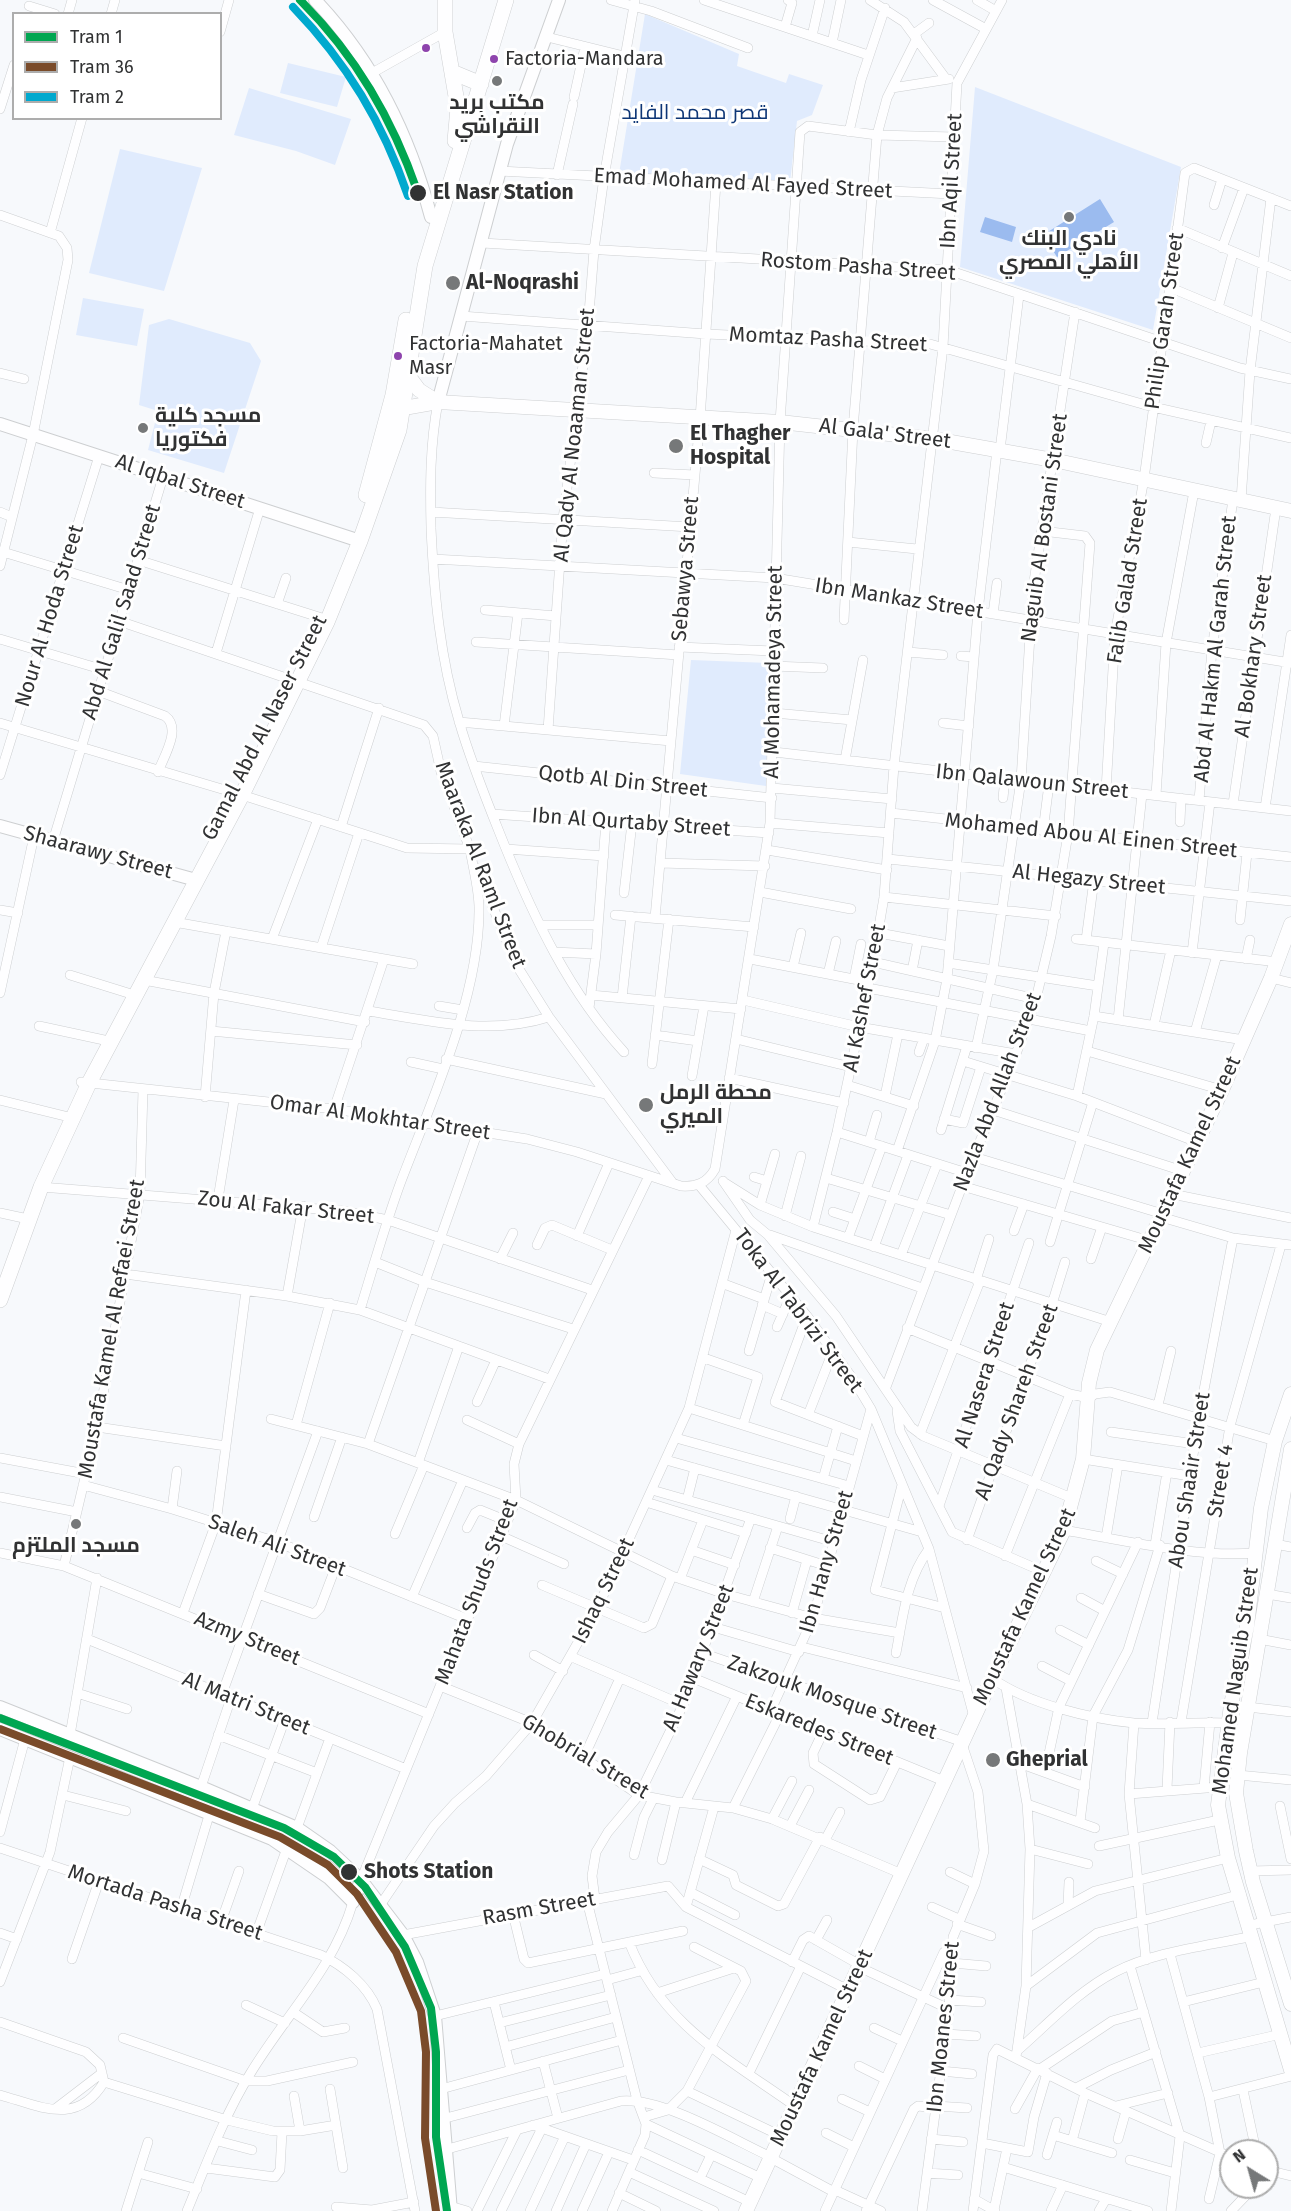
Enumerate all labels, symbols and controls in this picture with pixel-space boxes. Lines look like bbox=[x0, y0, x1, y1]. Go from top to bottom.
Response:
legend bbox=[12, 12, 222, 120]
text: Tram 1 bbox=[70, 26, 123, 48]
unlabelled marker bbox=[420, 42, 432, 54]
place label: Factoria-Mandara bbox=[505, 47, 664, 71]
marker: Factoria-Mandara bbox=[488, 53, 500, 65]
text: Tram 36 bbox=[70, 56, 134, 78]
marker: مكتب بريد النقراشي bbox=[490, 74, 504, 88]
text: Tram 2 bbox=[70, 86, 124, 108]
place label: مكتب بريد النقراشي bbox=[449, 90, 545, 140]
park label: قصر محمد الفايد bbox=[622, 100, 768, 126]
street label: Ibn Aqil Street bbox=[936, 113, 968, 249]
street label: Emad Mohamed Al Fayed Street bbox=[593, 164, 893, 204]
place label: El Nasr Station bbox=[433, 180, 574, 206]
marker: El Nasr Station bbox=[408, 183, 428, 203]
marker: نادي البنك الأهلي المصري bbox=[1062, 210, 1076, 224]
place label: نادي البنك الأهلي المصري bbox=[999, 226, 1139, 276]
street label: Philip Garah Street bbox=[1140, 231, 1190, 411]
street label: Rostom Pasha Street bbox=[759, 248, 957, 286]
place label: Al-Noqrashi bbox=[466, 270, 579, 296]
marker: Al-Noqrashi bbox=[444, 274, 462, 292]
street label: Al Qady Al Noaaman Street bbox=[549, 307, 601, 563]
street label: Momtaz Pasha Street bbox=[728, 322, 928, 358]
place label: Factoria-Mahatet Masr bbox=[409, 332, 563, 379]
marker: Factoria-Mahatet Masr bbox=[392, 350, 404, 362]
place label: مسجد كلية فكتوريا bbox=[155, 403, 261, 453]
street label: Naguib Al Bostani Street bbox=[1016, 412, 1074, 644]
street label: Al Gala' Street bbox=[818, 413, 952, 455]
marker: مسجد كلية فكتوريا bbox=[136, 421, 150, 435]
place label: El Thagher Hospital bbox=[690, 421, 791, 471]
marker: El Thagher Hospital bbox=[667, 437, 685, 455]
street label: Al Iqbal Street bbox=[112, 449, 248, 515]
street label: Sebawya Street bbox=[667, 495, 705, 643]
street label: Falib Galad Street bbox=[1102, 496, 1154, 666]
street label: Abd Al Galil Saad Street bbox=[77, 501, 167, 723]
street label: Abd Al Hakm Al Garah Street bbox=[1189, 514, 1243, 784]
street label: Nour Al Hoda Street bbox=[10, 522, 90, 710]
street label: Al Mohamadeya Street bbox=[760, 565, 788, 779]
street label: Ibn Mankaz Street bbox=[813, 573, 985, 625]
street label: Al Bokhary Street bbox=[1230, 573, 1278, 739]
street label: Gamal Abd Al Naser Street bbox=[197, 611, 333, 845]
street label: Maaraka Al Raml Street bbox=[429, 758, 531, 972]
street label: Ibn Qalawoun Street bbox=[934, 759, 1130, 805]
street label: Qotb Al Din Street bbox=[537, 761, 709, 803]
street label: Ibn Al Qurtaby Street bbox=[531, 803, 731, 843]
street label: Mohamed Abou Al Einen Street bbox=[944, 808, 1238, 864]
street label: Shaarawy Street bbox=[21, 821, 175, 885]
street label: Al Hegazy Street bbox=[1011, 859, 1167, 901]
street label: Al Kashef Street bbox=[838, 922, 892, 1074]
street label: Nazla Abd Allah Street bbox=[948, 989, 1048, 1195]
street label: Moustafa Kamel Street bbox=[1133, 1052, 1247, 1258]
place label: محطة الرمل الميري bbox=[660, 1080, 772, 1130]
street label: Omar Al Mokhtar Street bbox=[268, 1090, 492, 1146]
marker: محطة الرمل الميري bbox=[637, 1096, 655, 1114]
street label: Moustafa Kamel Al Refaei Street bbox=[73, 1177, 151, 1481]
street label: Zou Al Fakar Street bbox=[197, 1186, 375, 1230]
street label: Toka Al Tabrizi Street bbox=[728, 1224, 868, 1398]
street label: Al Nasera Street bbox=[950, 1299, 1020, 1451]
street label: Al Qady Shareh Street bbox=[970, 1300, 1064, 1504]
street label: Abou Shaair Street bbox=[1164, 1390, 1216, 1570]
street label: Street 4 bbox=[1203, 1443, 1239, 1519]
street label: Ibn Hany Street bbox=[795, 1488, 859, 1636]
street label: Mahata Shuds Street bbox=[430, 1496, 524, 1688]
street label: Moustafa Kamel Street bbox=[968, 1504, 1082, 1710]
street label: Saleh Ali Street bbox=[205, 1509, 349, 1583]
marker: مسجد الملتزم bbox=[69, 1517, 83, 1531]
place label: مسجد الملتزم bbox=[12, 1533, 140, 1559]
street label: Ishaq Street bbox=[568, 1534, 640, 1648]
street label: Mohamed Naguib Street bbox=[1208, 1566, 1264, 1796]
street label: Al Hawary Street bbox=[658, 1581, 740, 1735]
street label: Azmy Street bbox=[190, 1606, 304, 1672]
street label: Zakzouk Mosque Street bbox=[724, 1650, 940, 1746]
street label: Al Matri Street bbox=[178, 1667, 314, 1741]
street label: Eskaredes Street bbox=[741, 1689, 897, 1771]
street label: Ghobrial Street bbox=[517, 1709, 653, 1805]
place label: Gheprial bbox=[1006, 1747, 1088, 1773]
marker: Gheprial bbox=[984, 1751, 1002, 1769]
place label: Shots Station bbox=[364, 1859, 493, 1885]
street label: Mortada Pasha Street bbox=[64, 1860, 266, 1946]
marker: Shots Station bbox=[339, 1862, 359, 1882]
street label: Rasm Street bbox=[481, 1887, 597, 1931]
street label: Ibn Moanes Street bbox=[922, 1940, 966, 2114]
street label: Moustafa Kamel Street bbox=[765, 1945, 879, 2151]
north arrow bbox=[1219, 2139, 1279, 2199]
text: N bbox=[1229, 2145, 1249, 2167]

